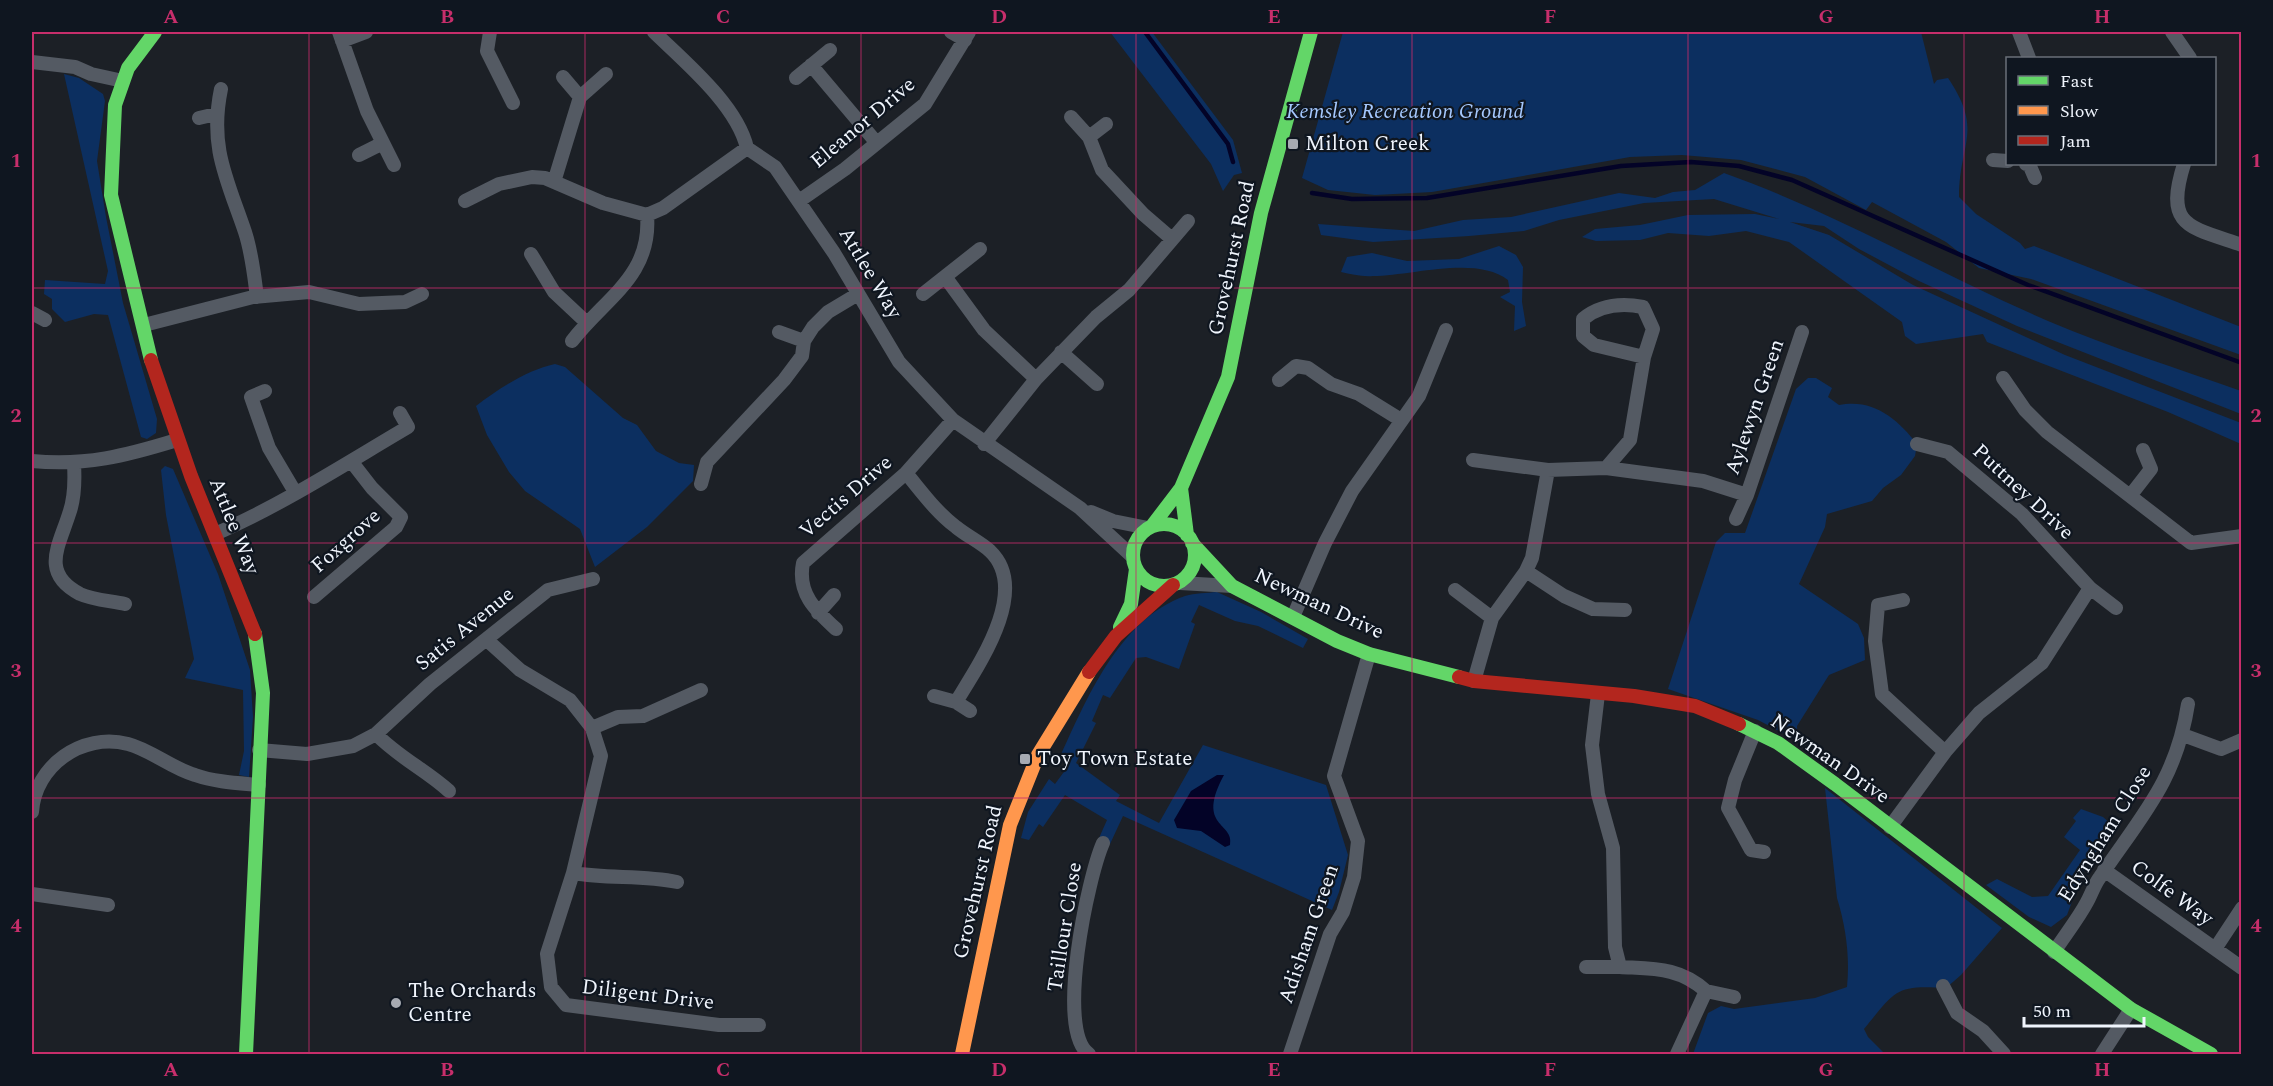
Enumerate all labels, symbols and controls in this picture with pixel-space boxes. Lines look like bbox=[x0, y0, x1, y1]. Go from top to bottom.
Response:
text: A bbox=[163, 2, 179, 32]
text: B bbox=[440, 2, 454, 32]
text: C bbox=[716, 2, 730, 32]
text: D bbox=[991, 2, 1007, 32]
text: E bbox=[1267, 2, 1281, 32]
text: F bbox=[1544, 2, 1556, 32]
text: G bbox=[1818, 2, 1834, 32]
text: H bbox=[2094, 2, 2110, 32]
legend bbox=[2006, 57, 2216, 165]
text: Fast bbox=[2060, 68, 2093, 95]
street label: Eleanor Drive bbox=[803, 69, 923, 177]
park label: Kemsley Recreation Ground bbox=[1286, 96, 1524, 128]
text: Slow bbox=[2060, 98, 2099, 125]
place label: Milton Creek bbox=[1305, 128, 1430, 160]
text: Jam bbox=[2060, 128, 2091, 155]
marker: Milton Creek bbox=[1286, 137, 1300, 151]
text: 1 bbox=[10, 146, 22, 176]
text: 1 bbox=[2250, 146, 2262, 176]
street label: Grovehurst Road bbox=[1200, 178, 1264, 338]
street label: Attlee Way bbox=[830, 221, 910, 326]
street label: Aylewyn Green bbox=[1717, 335, 1793, 479]
text: 2 bbox=[10, 401, 22, 431]
text: 2 bbox=[2250, 401, 2262, 431]
street label: Puttney Drive bbox=[1965, 436, 2081, 548]
street label: Vectis Drive bbox=[792, 447, 900, 547]
street label: Attlee Way bbox=[200, 473, 268, 580]
street label: Foxgrove bbox=[304, 501, 388, 581]
street label: Newman Drive bbox=[1249, 560, 1389, 648]
street label: Satis Avenue bbox=[408, 579, 522, 679]
text: 3 bbox=[10, 656, 22, 686]
text: 3 bbox=[2250, 656, 2262, 686]
street label: Newman Drive bbox=[1764, 706, 1896, 812]
place label: Toy Town Estate bbox=[1037, 743, 1192, 775]
marker: Toy Town Estate bbox=[1018, 752, 1032, 766]
street label: Edyngham Close bbox=[2050, 759, 2160, 909]
street label: Grovehurst Road bbox=[945, 802, 1011, 962]
street label: Colfe Way bbox=[2124, 852, 2221, 935]
street label: Taillour Close bbox=[1039, 860, 1091, 994]
street label: Adisham Green bbox=[1270, 860, 1348, 1008]
text: 4 bbox=[10, 911, 22, 941]
text: 4 bbox=[2250, 911, 2262, 941]
street label: Diligent Drive bbox=[580, 971, 716, 1019]
place label: The Orchards Centre bbox=[408, 975, 537, 1031]
scale bar bbox=[2024, 990, 2144, 1028]
marker: The Orchards Centre bbox=[389, 996, 403, 1010]
text: 50 m bbox=[2033, 998, 2071, 1025]
text: A bbox=[163, 1055, 179, 1085]
text: B bbox=[440, 1055, 454, 1085]
text: C bbox=[716, 1055, 730, 1085]
text: D bbox=[991, 1055, 1007, 1085]
text: E bbox=[1267, 1055, 1281, 1085]
text: F bbox=[1544, 1055, 1556, 1085]
text: G bbox=[1818, 1055, 1834, 1085]
text: H bbox=[2094, 1055, 2110, 1085]

